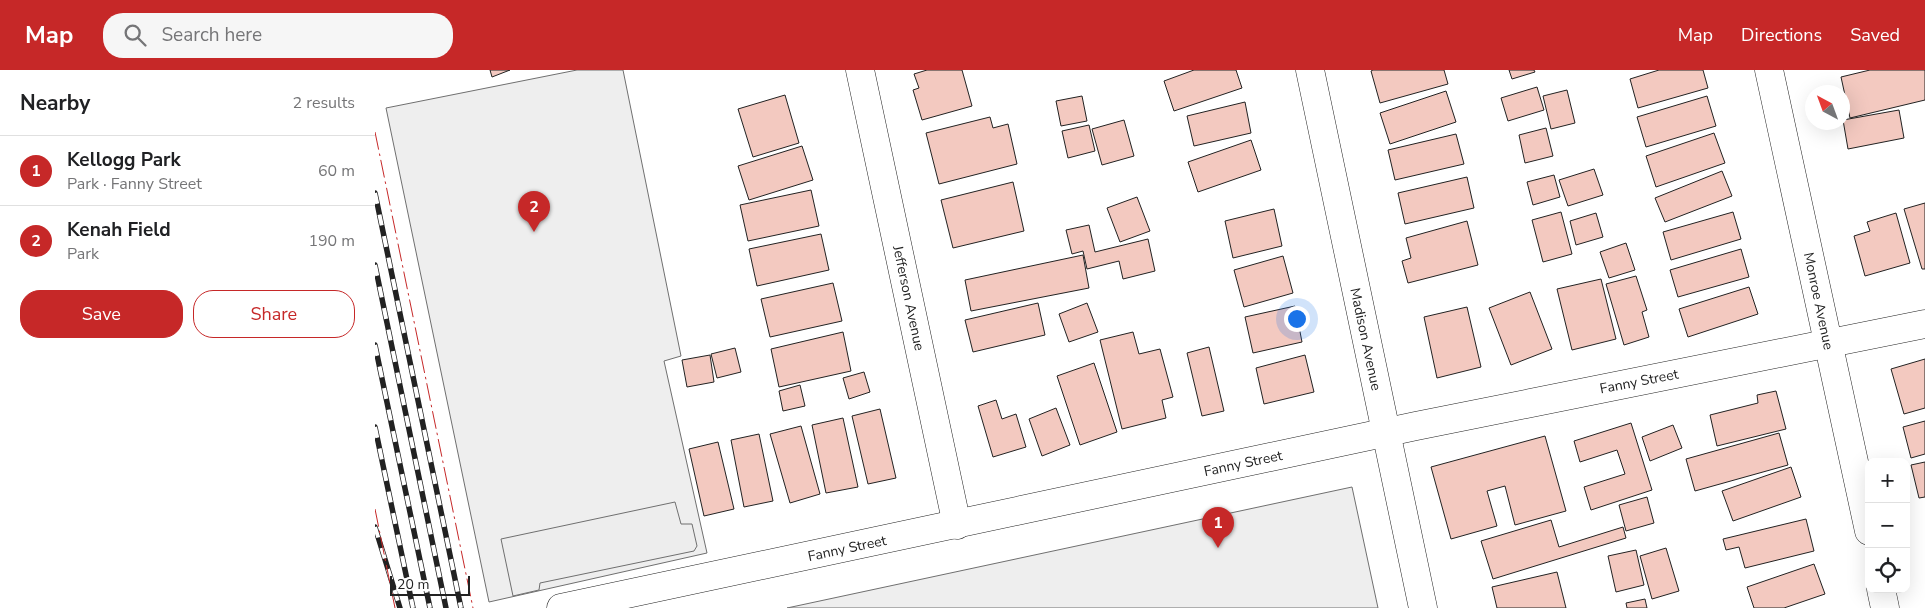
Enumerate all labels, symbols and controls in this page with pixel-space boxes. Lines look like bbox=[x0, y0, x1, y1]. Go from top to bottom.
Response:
search box bbox=[103, 13, 453, 58]
text: Map bbox=[25, 19, 73, 51]
icon: search bbox=[121, 21, 149, 49]
text: Search here bbox=[161, 22, 262, 48]
text: Map bbox=[1678, 23, 1713, 47]
text: Directions bbox=[1741, 23, 1822, 47]
text: Saved bbox=[1850, 23, 1900, 47]
north arrow bbox=[1805, 85, 1850, 130]
text: Nearby bbox=[20, 89, 90, 117]
text: 2 results bbox=[293, 92, 355, 114]
text: Kellogg Park bbox=[67, 147, 181, 173]
text: 1 bbox=[31, 160, 41, 182]
text: 60 m bbox=[318, 160, 355, 182]
text: Park · Fanny Street bbox=[67, 173, 202, 195]
pin: 2 bbox=[518, 191, 550, 232]
text: Kenah Field bbox=[67, 217, 171, 243]
text: 2 bbox=[31, 230, 41, 252]
text: 190 m bbox=[308, 230, 355, 252]
text: Park bbox=[67, 243, 99, 265]
street label: Jefferson Avenue bbox=[888, 243, 929, 352]
street label: Monroe Avenue bbox=[1799, 251, 1838, 352]
street label: Madison Avenue bbox=[1345, 286, 1386, 392]
button: Save bbox=[20, 290, 183, 338]
button: Share bbox=[193, 290, 355, 338]
your location bbox=[1284, 306, 1310, 332]
street label: Fanny Street bbox=[1598, 365, 1680, 398]
street label: Fanny Street bbox=[1202, 446, 1284, 481]
map controls bbox=[1865, 458, 1910, 593]
button: + bbox=[1865, 458, 1910, 503]
button: − bbox=[1865, 503, 1910, 548]
pin: 1 bbox=[1202, 507, 1234, 548]
street label: Fanny Street bbox=[806, 531, 888, 566]
button: locate bbox=[1865, 548, 1910, 593]
scale bar bbox=[390, 573, 470, 596]
text: 20 m bbox=[397, 575, 429, 594]

